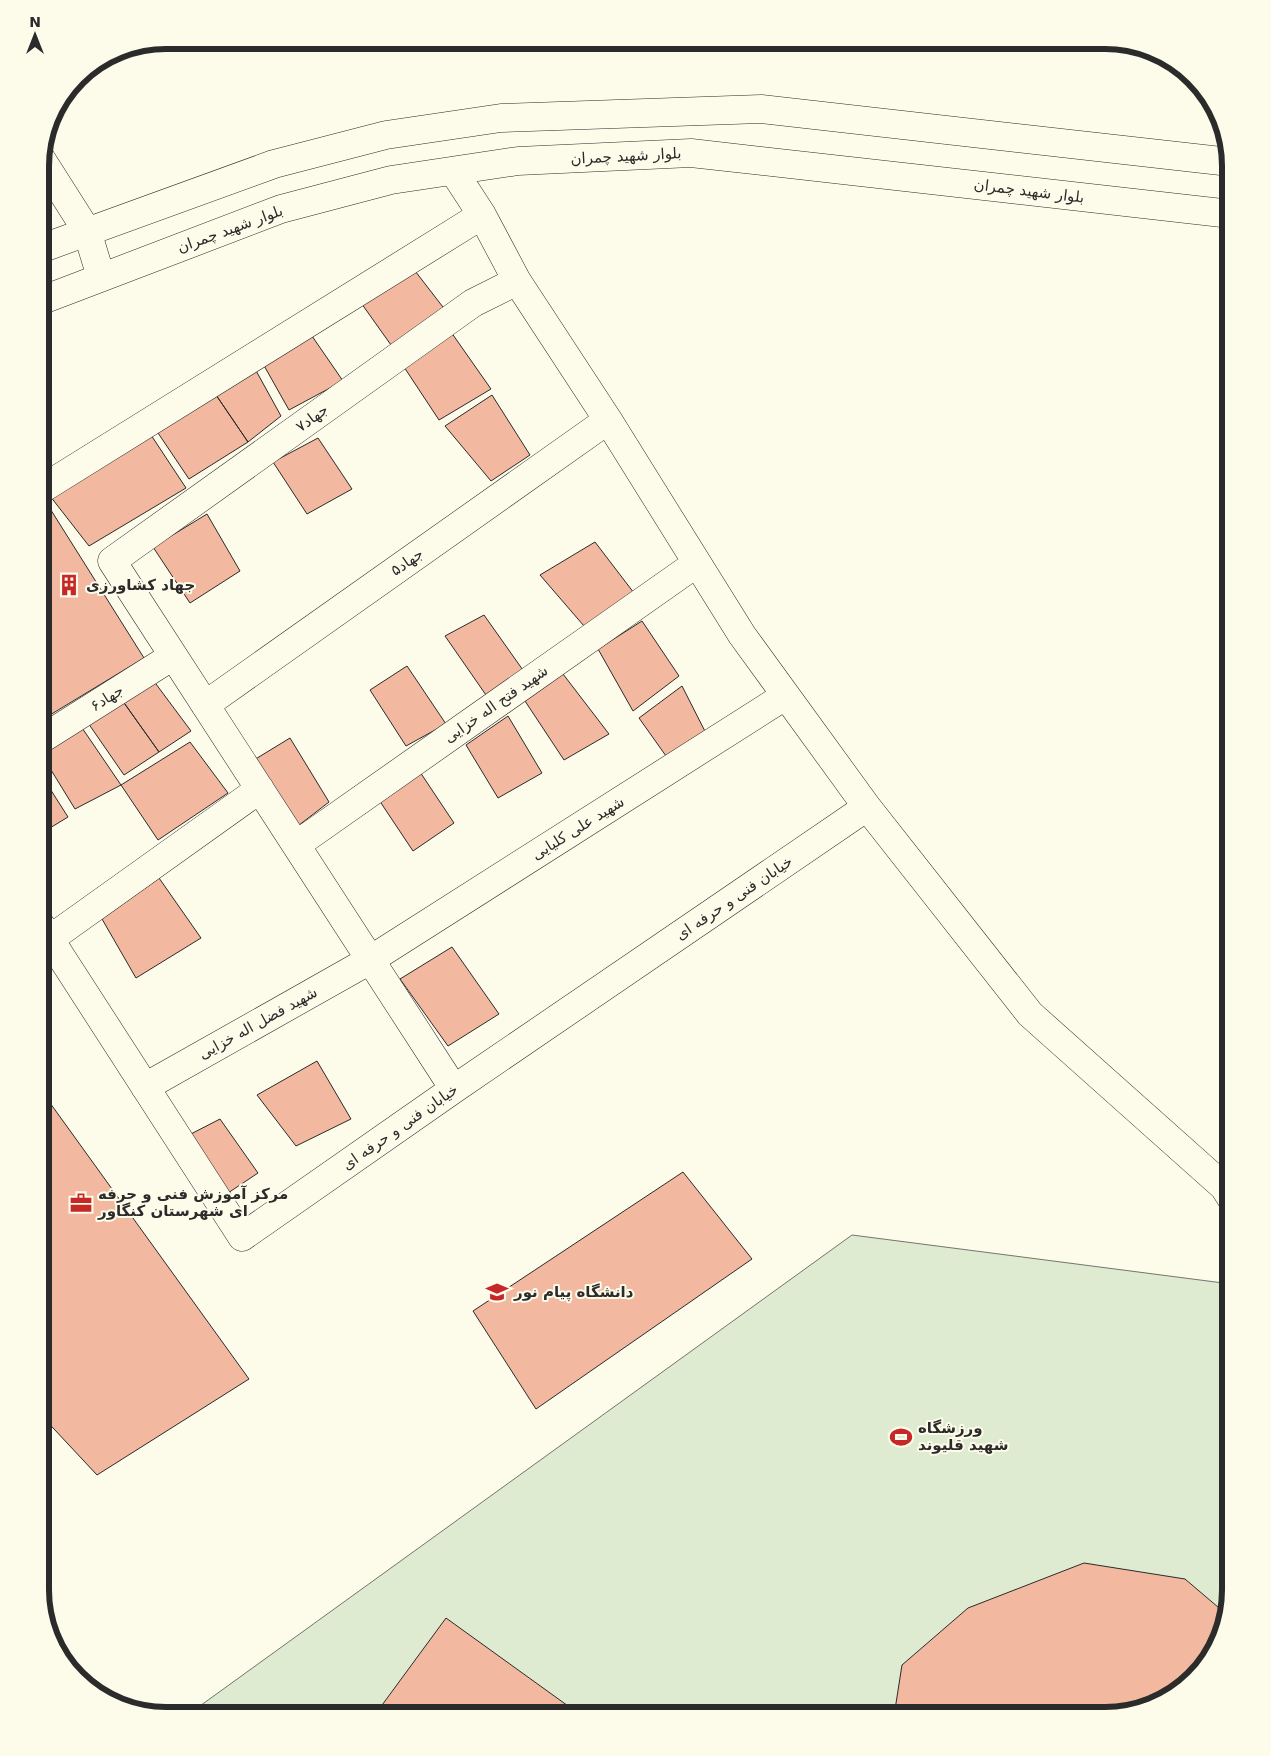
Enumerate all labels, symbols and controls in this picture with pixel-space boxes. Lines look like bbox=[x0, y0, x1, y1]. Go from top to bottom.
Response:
north arrow bbox=[10, 10, 60, 60]
text: N bbox=[29, 14, 41, 30]
street label: بلوار شهید چمران bbox=[570, 144, 682, 168]
street label: بلوار شهید چمران bbox=[973, 175, 1085, 207]
street label: بلوار شهید چمران bbox=[175, 202, 285, 256]
street label: جهاد۷ bbox=[292, 400, 332, 436]
street label: جهاد۵ bbox=[387, 544, 427, 580]
building icon: جهاد کشاورزی bbox=[56, 572, 82, 598]
place label: جهاد کشاورزی bbox=[86, 576, 195, 594]
street label: شهید فتح اله خزایی bbox=[441, 661, 551, 747]
street label: جهاد۶ bbox=[87, 681, 127, 715]
street label: شهید علی کلیایی bbox=[528, 792, 628, 864]
street label: خیابان فنی و حرفه ای bbox=[672, 852, 796, 944]
street label: شهید فضل اله خزایی bbox=[196, 983, 320, 1063]
street label: خیابان فنی و حرفه ای bbox=[339, 1080, 461, 1174]
place label: مرکز آموزش فنی و حرفه ای شهرستان کنگاور bbox=[97, 1185, 288, 1220]
office icon: مرکز آموزش فنی و حرفه ای شهرستان کنگاور bbox=[68, 1190, 94, 1216]
school or university icon: دانشگاه پیام نور bbox=[484, 1279, 510, 1305]
place label: دانشگاه پیام نور bbox=[513, 1283, 634, 1302]
place label: ورزشگاه شهید قلیوند bbox=[918, 1419, 1008, 1454]
sports icon: ورزشگاه شهید قلیوند bbox=[888, 1424, 914, 1450]

